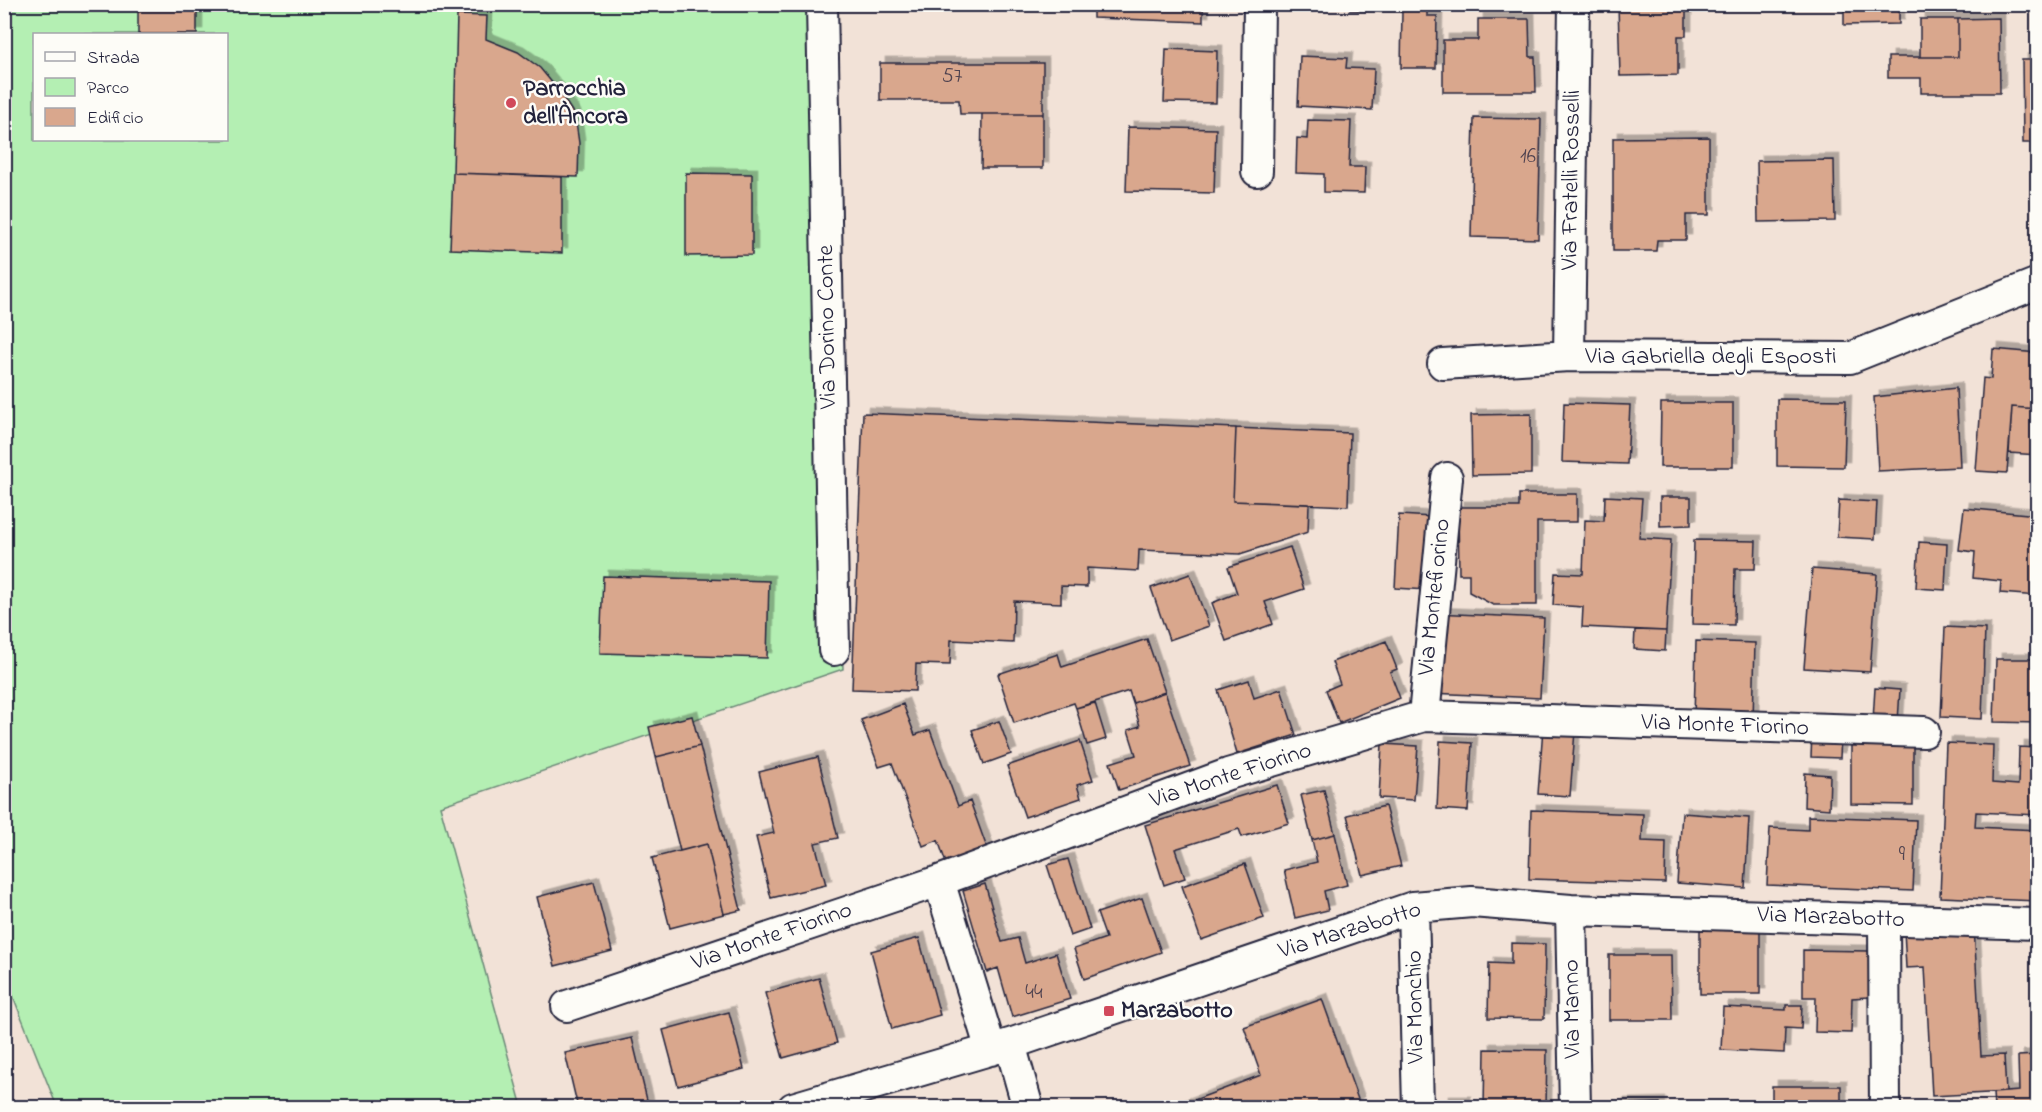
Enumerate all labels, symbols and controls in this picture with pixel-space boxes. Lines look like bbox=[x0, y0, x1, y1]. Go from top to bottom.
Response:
legend bbox=[33, 33, 228, 141]
text: Strada bbox=[87, 46, 140, 72]
house number: 57 bbox=[942, 62, 963, 92]
place label: Parrocchia dell'Àncora bbox=[523, 72, 628, 135]
text: Parco bbox=[87, 76, 129, 102]
street label: Via Fratelli Rosselli bbox=[1553, 90, 1591, 271]
marker: Parrocchia dell'Àncora bbox=[504, 96, 518, 110]
text: Edificio bbox=[87, 106, 143, 132]
house number: 16 bbox=[1520, 142, 1536, 172]
street label: Via Dorino Conte bbox=[809, 244, 847, 410]
street label: Via Gabriella degli Esposti bbox=[1584, 340, 1837, 375]
street label: Via Montefiorino bbox=[1409, 517, 1461, 678]
street label: Via Monte Fiorino bbox=[1639, 706, 1810, 746]
street label: Via Monte Fiorino bbox=[1145, 733, 1316, 819]
house number: 9 bbox=[1899, 840, 1906, 870]
street label: Via Monte Fiorino bbox=[686, 893, 857, 981]
street label: Via Marzabotto bbox=[1273, 893, 1426, 970]
street label: Via Marzabotto bbox=[1756, 898, 1905, 938]
street label: Via Monchio bbox=[1398, 950, 1435, 1065]
street label: Via Manno bbox=[1555, 959, 1591, 1060]
house number: 44 bbox=[1025, 978, 1043, 1008]
place label: Marzabotto bbox=[1121, 994, 1233, 1029]
marker: Marzabotto bbox=[1102, 1004, 1116, 1018]

